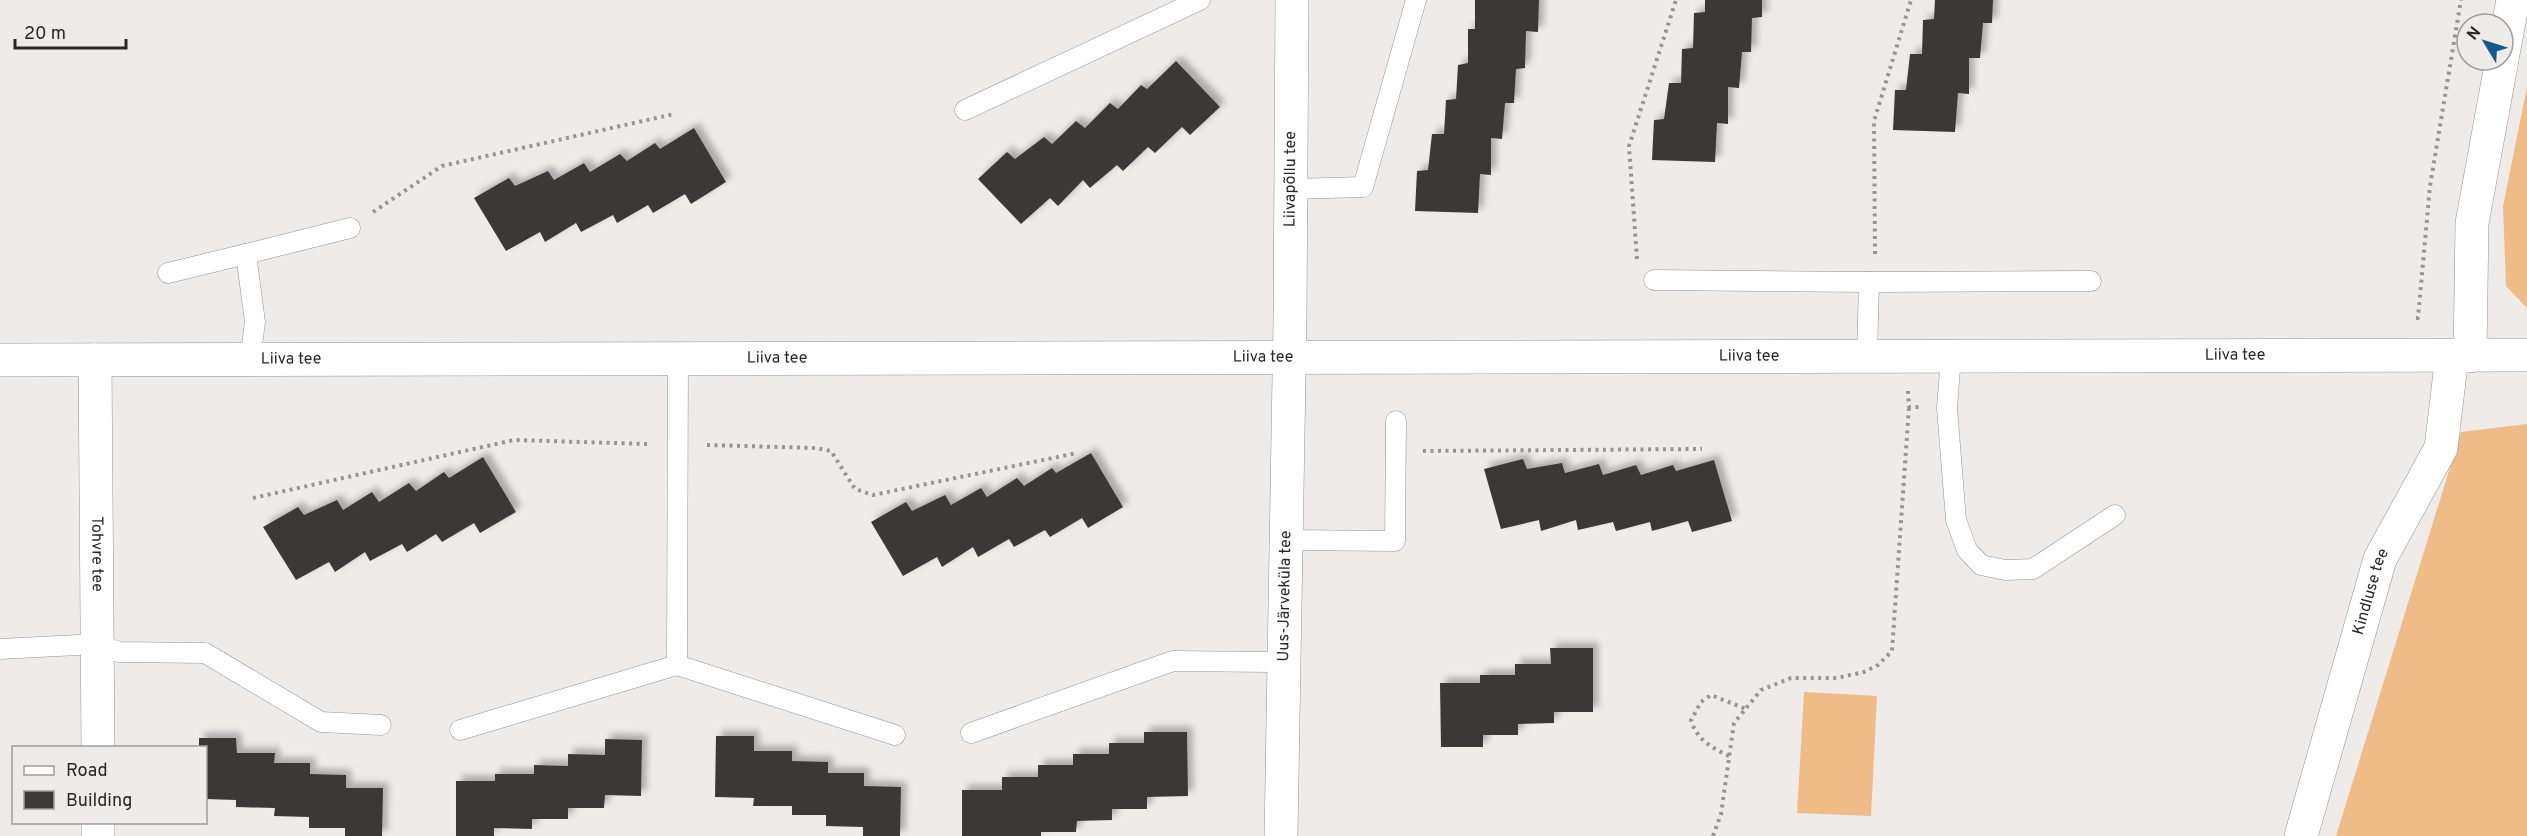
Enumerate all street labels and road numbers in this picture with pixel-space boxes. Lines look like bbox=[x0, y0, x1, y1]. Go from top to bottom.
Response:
street label: Liivapõllu tee bbox=[1281, 131, 1301, 227]
street label: Liiva tee bbox=[1719, 346, 1779, 367]
street label: Liiva tee bbox=[2205, 346, 2265, 366]
street label: Liiva tee bbox=[1233, 347, 1293, 368]
street label: Liiva tee bbox=[747, 348, 807, 369]
street label: Liiva tee bbox=[261, 349, 321, 369]
street label: Tohvre tee bbox=[86, 516, 107, 592]
street label: Uus-Järveküla tee bbox=[1274, 530, 1296, 662]
street label: Kindluse tee bbox=[2349, 545, 2394, 637]

